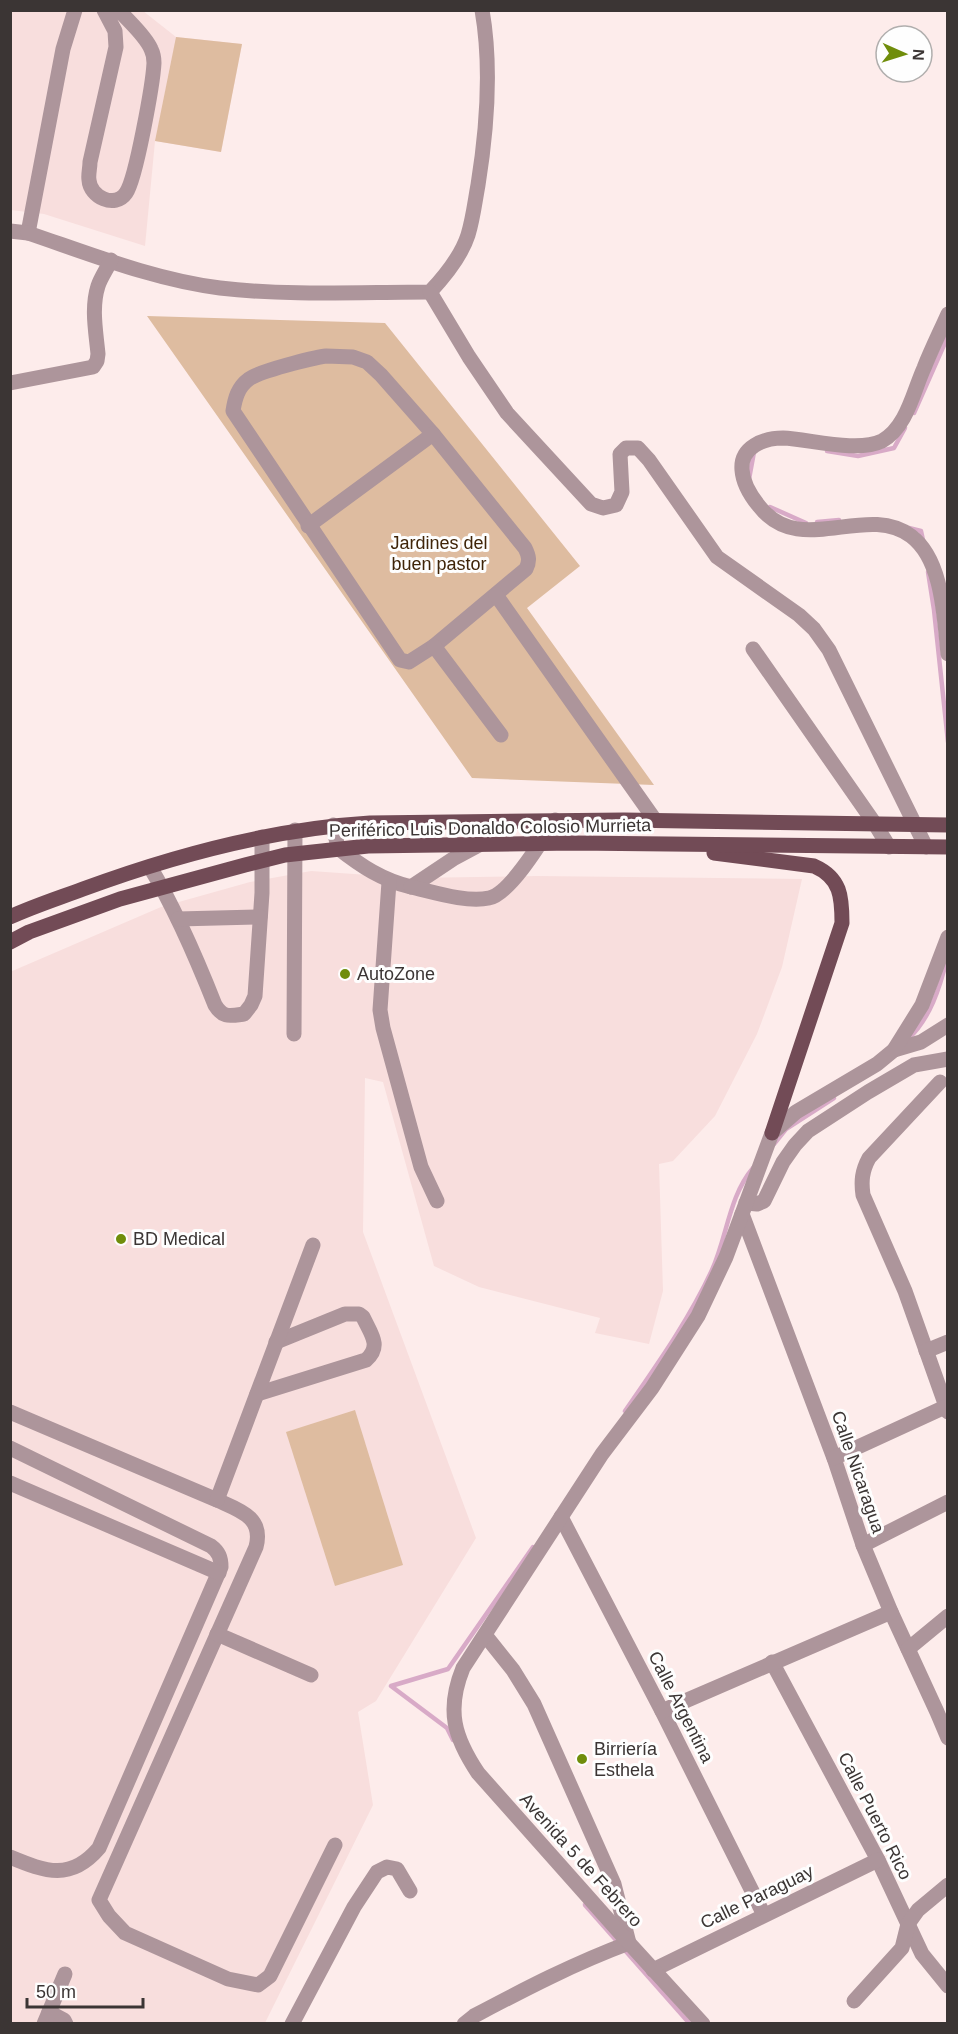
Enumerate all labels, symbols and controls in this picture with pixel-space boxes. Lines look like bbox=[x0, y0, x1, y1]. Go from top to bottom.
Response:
north arrow bbox=[874, 24, 934, 84]
text: N bbox=[910, 49, 927, 61]
park label: Jardines del buen pastor bbox=[390, 533, 488, 574]
street label: Periférico Luis Donaldo Colosio Murrieta bbox=[329, 815, 652, 841]
place label: AutoZone bbox=[357, 964, 435, 984]
marker: AutoZone bbox=[338, 967, 352, 981]
place label: BD Medical bbox=[133, 1229, 225, 1249]
marker: BD Medical bbox=[114, 1232, 128, 1246]
street label: Calle Nicaragua bbox=[828, 1408, 889, 1537]
street label: Calle Argentina bbox=[644, 1648, 718, 1767]
place label: Birriería Esthela bbox=[594, 1739, 658, 1780]
street label: Calle Puerto Rico bbox=[834, 1749, 916, 1883]
marker: Birriería Esthela bbox=[575, 1752, 589, 1766]
street label: Avenida 5 de Febrero bbox=[516, 1789, 646, 1931]
street label: Calle Paraguay bbox=[697, 1861, 817, 1933]
scale bar bbox=[27, 1971, 142, 2009]
text: 50 m bbox=[36, 1982, 76, 2002]

